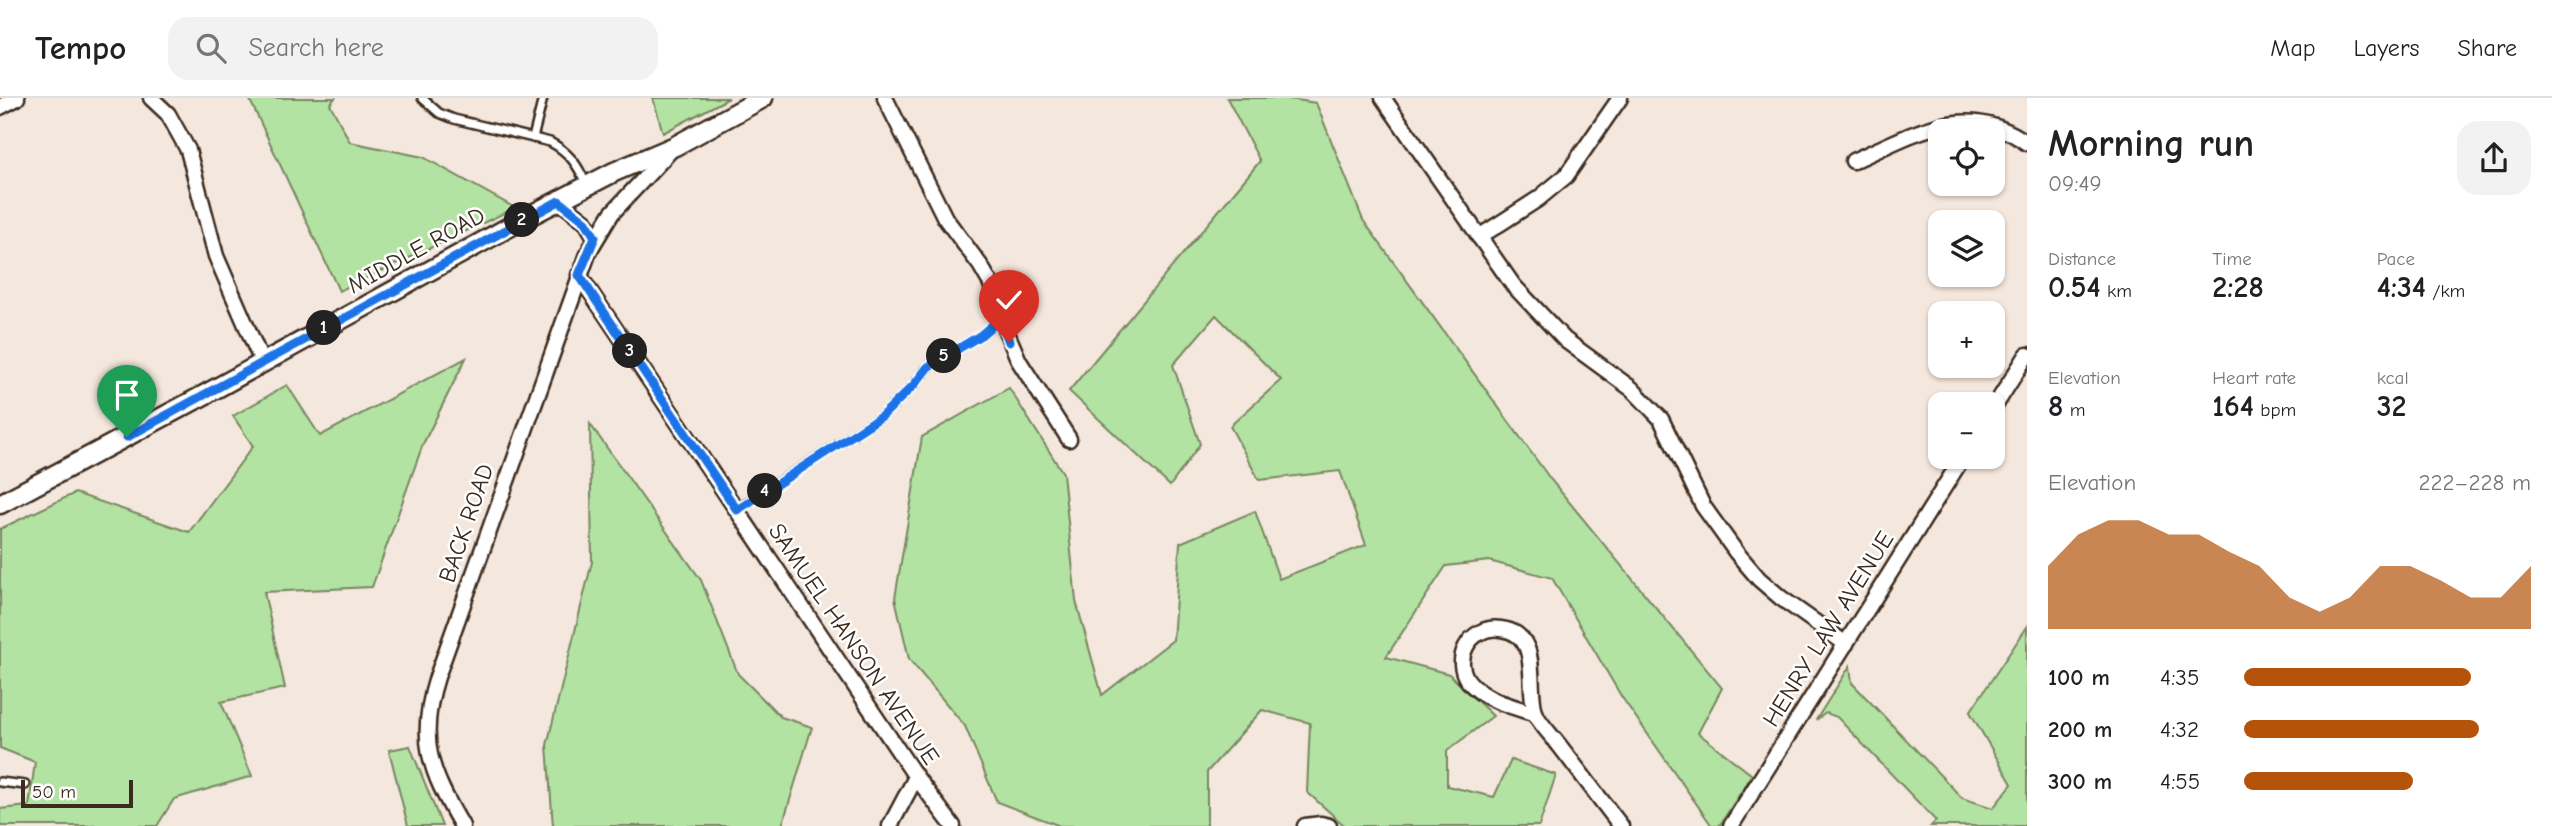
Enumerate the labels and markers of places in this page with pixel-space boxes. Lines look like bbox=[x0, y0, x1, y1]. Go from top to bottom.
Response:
pin: 2 bbox=[504, 202, 540, 238]
pin bbox=[979, 270, 1039, 342]
pin: 1 bbox=[306, 310, 342, 345]
pin: 3 bbox=[612, 334, 648, 368]
pin: 5 bbox=[926, 338, 962, 374]
pin bbox=[97, 365, 157, 437]
pin: 4 bbox=[748, 474, 782, 508]

